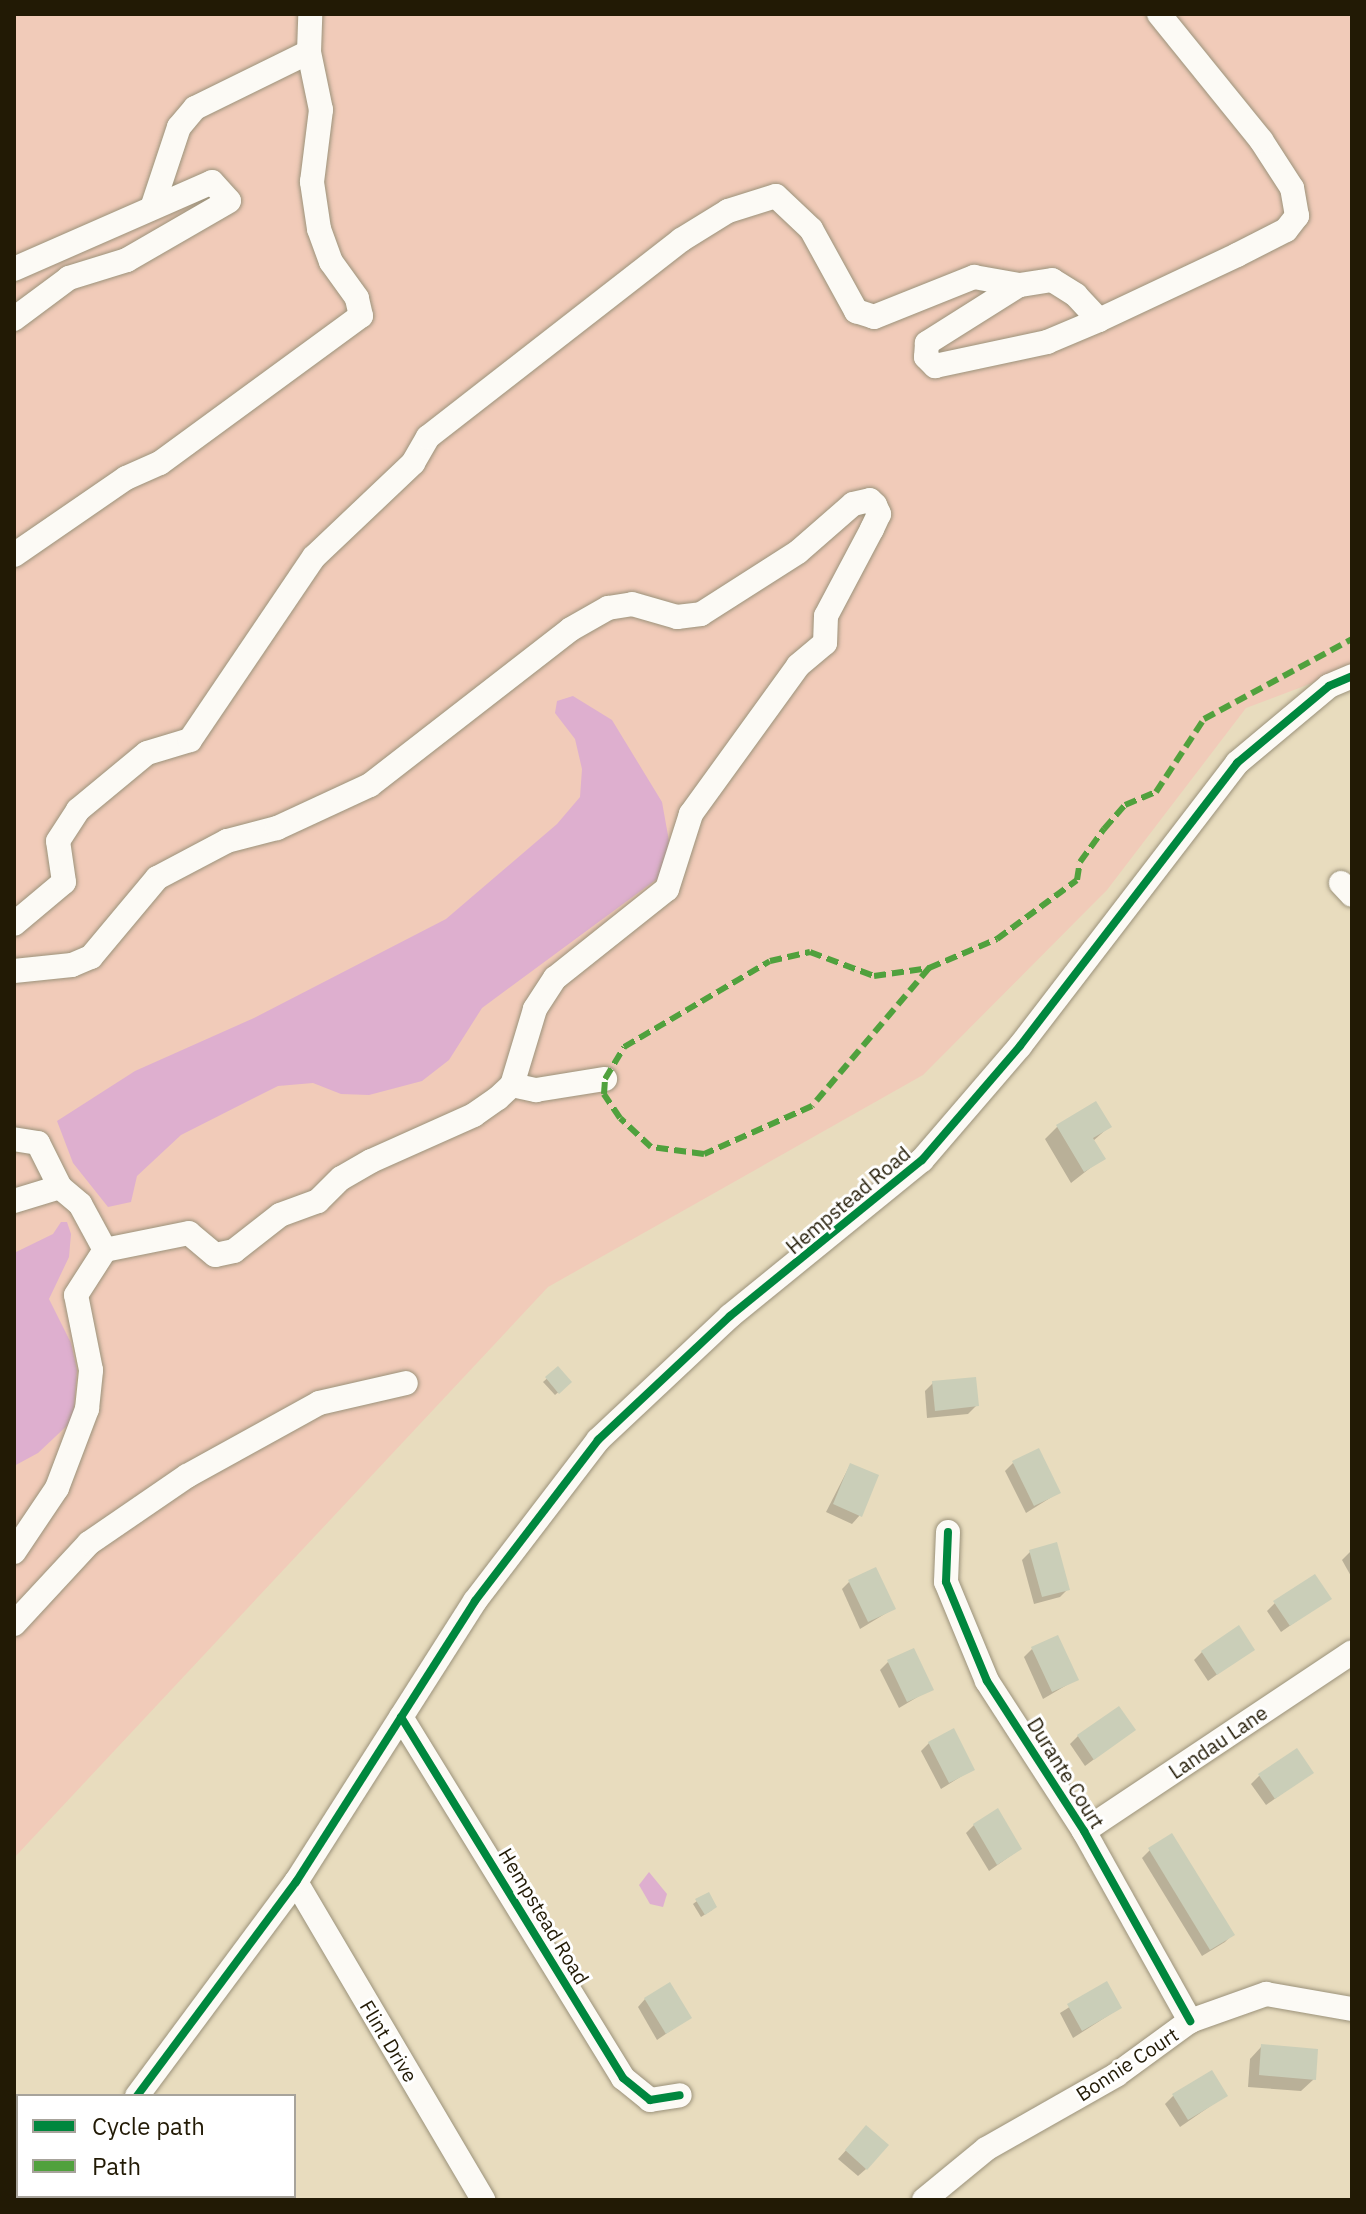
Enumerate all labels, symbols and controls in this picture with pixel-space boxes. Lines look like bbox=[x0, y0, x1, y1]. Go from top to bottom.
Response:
street label: Hempstead Road bbox=[781, 1141, 915, 1259]
street label: Landau Lane bbox=[1164, 1700, 1272, 1784]
street label: Durante Court bbox=[1022, 1713, 1110, 1833]
street label: Hempstead Road bbox=[494, 1844, 594, 1988]
street label: Flint Drive bbox=[355, 1996, 423, 2086]
street label: Bonnie Court bbox=[1071, 2022, 1183, 2106]
legend bbox=[16, 2094, 296, 2198]
text: Cycle path bbox=[92, 2110, 205, 2142]
text: Path bbox=[92, 2150, 141, 2182]

